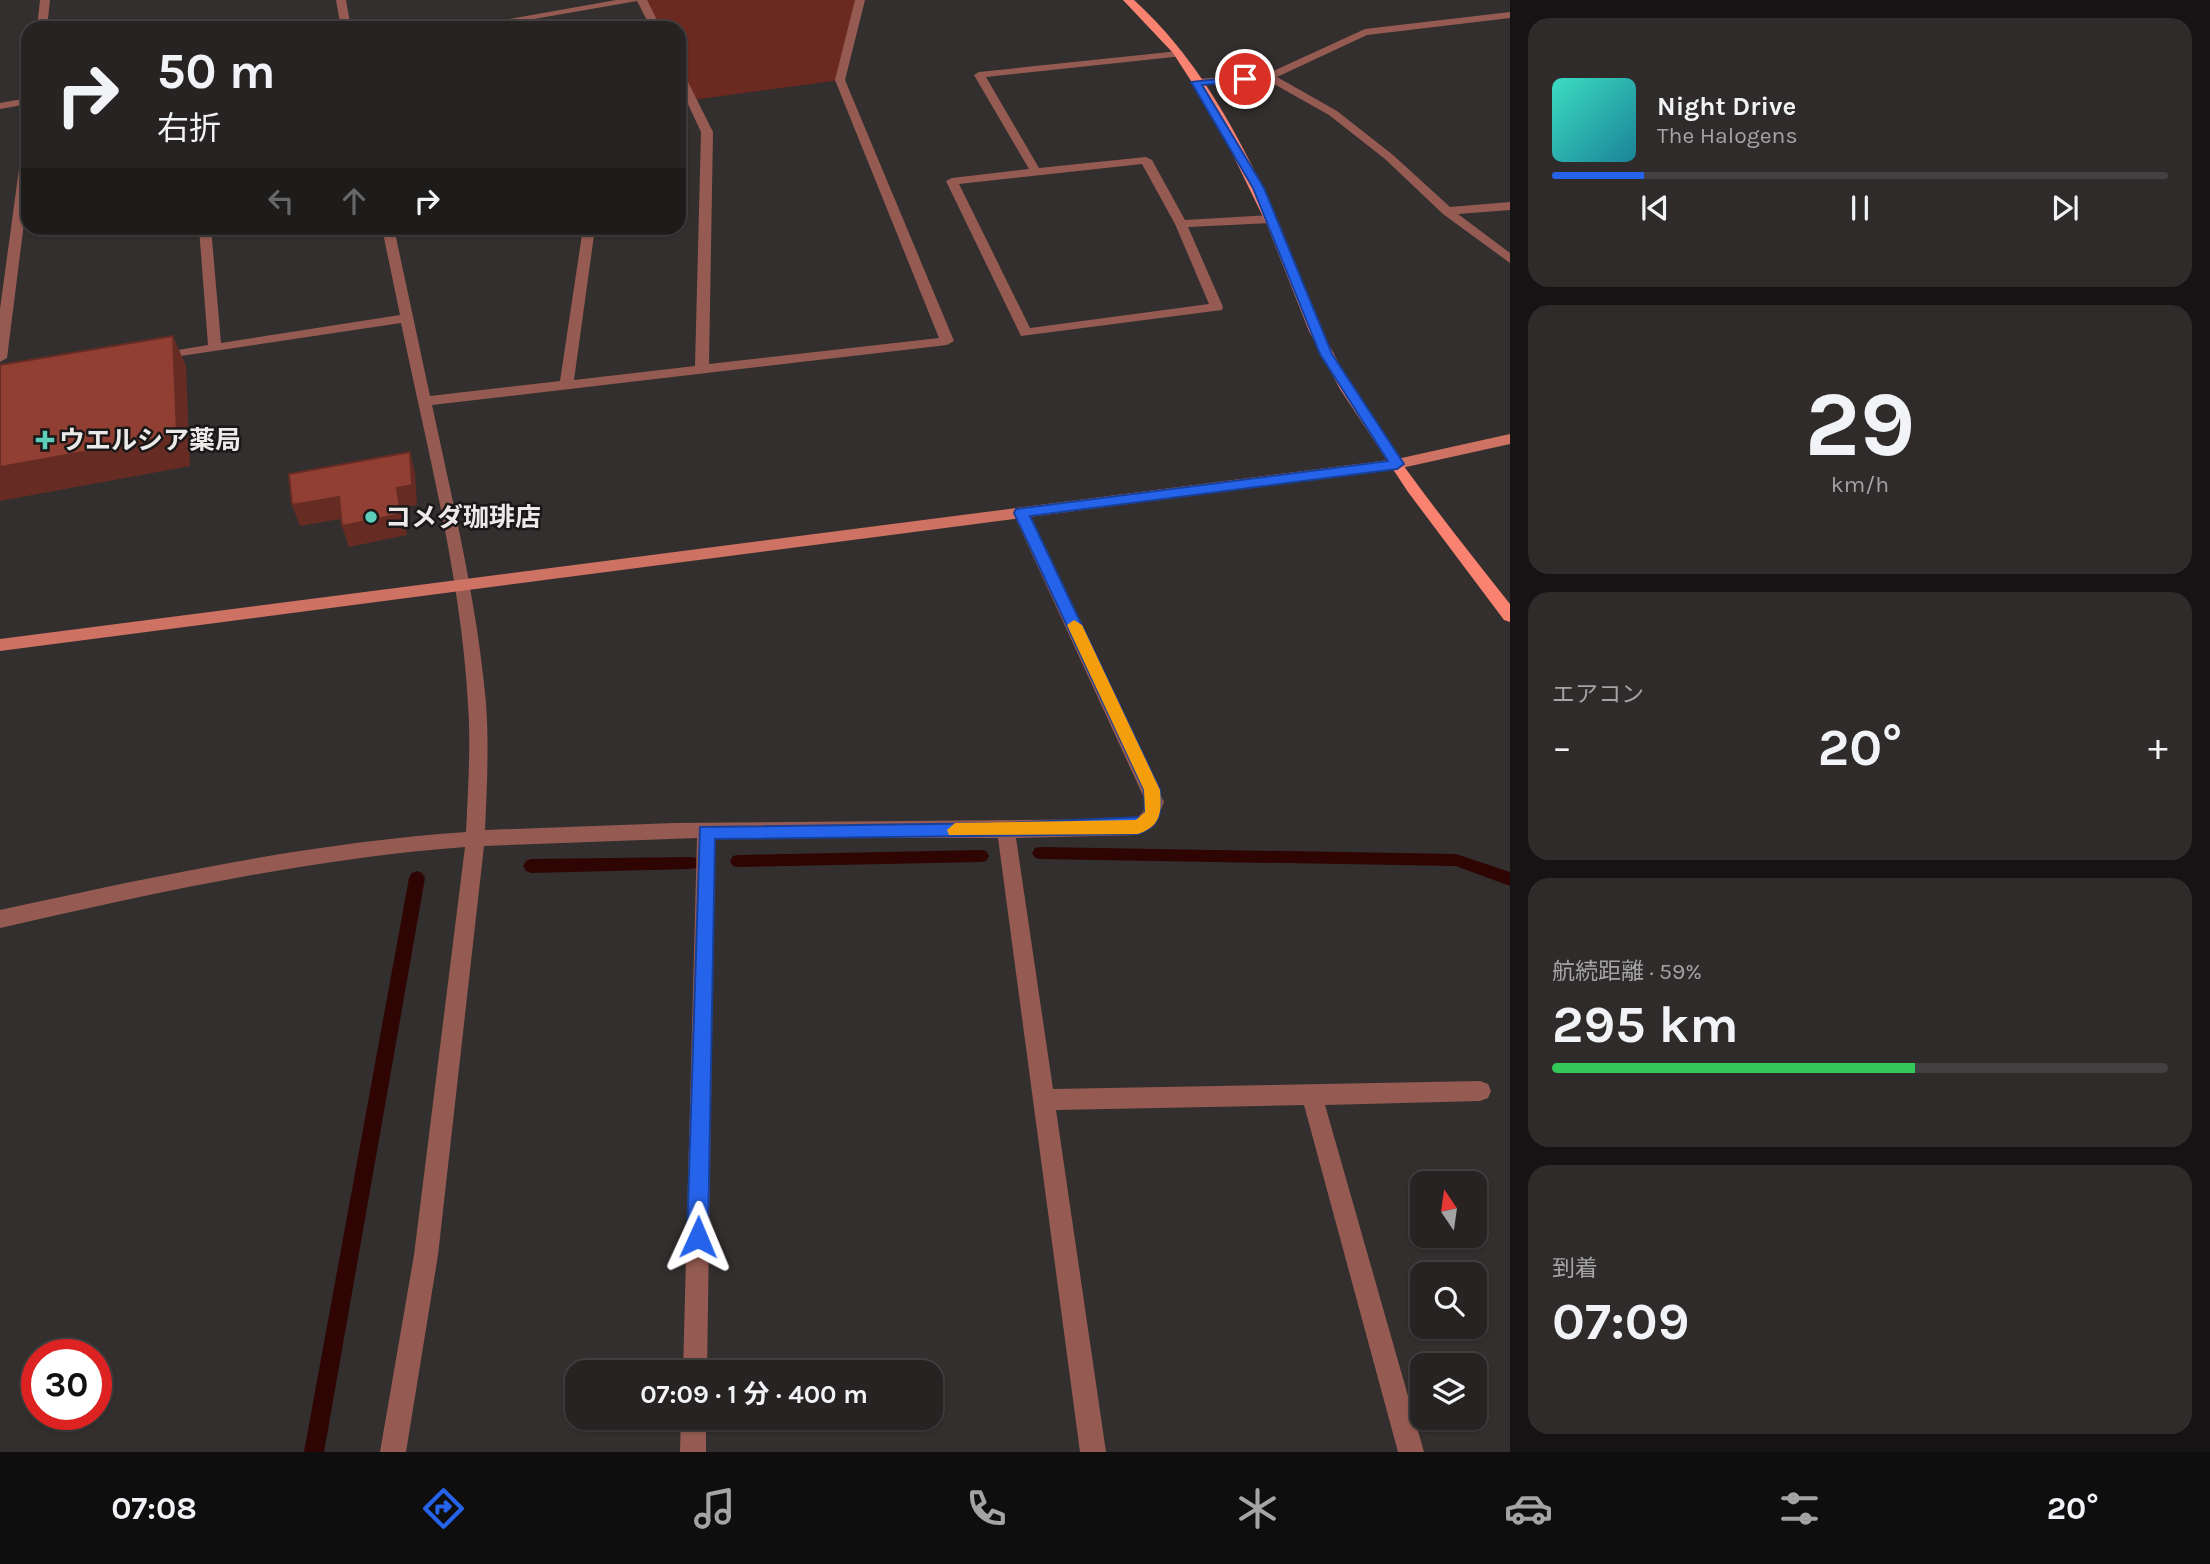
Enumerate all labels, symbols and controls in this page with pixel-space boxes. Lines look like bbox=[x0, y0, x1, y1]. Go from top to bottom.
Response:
text: 50 m bbox=[157, 43, 275, 100]
icon: right bbox=[42, 49, 133, 140]
pin bbox=[1215, 49, 1275, 109]
icon: arrive bbox=[1226, 60, 1264, 98]
text: Night Drive bbox=[1657, 91, 1796, 122]
text: 右折 bbox=[157, 110, 221, 147]
text: The Halogens bbox=[1657, 122, 1797, 149]
icon: left bbox=[262, 182, 300, 220]
icon: ahead bbox=[335, 182, 373, 220]
icon: right bbox=[408, 182, 446, 220]
icon: previous bbox=[1636, 189, 1674, 227]
icon: pause bbox=[1841, 189, 1879, 227]
icon: next bbox=[2046, 189, 2084, 227]
text: 29 bbox=[1805, 372, 1915, 478]
place label: ウエルシア薬局 bbox=[59, 425, 241, 456]
marker: ウエルシア薬局 bbox=[37, 432, 53, 448]
text: km/h bbox=[1831, 471, 1889, 498]
place label: コメダ珈琲店 bbox=[385, 502, 541, 533]
marker: コメダ珈琲店 bbox=[363, 509, 379, 525]
text: エアコン bbox=[1552, 681, 1644, 708]
text: 20° bbox=[1818, 717, 1902, 778]
text: − bbox=[1552, 725, 1572, 770]
text: + bbox=[2148, 725, 2168, 770]
text: 航続距離 · 59% bbox=[1552, 958, 1702, 985]
text: 295 km bbox=[1552, 994, 1739, 1055]
north arrow bbox=[1410, 1171, 1488, 1248]
map controls bbox=[1410, 1171, 1487, 1430]
position arrow bbox=[661, 1200, 735, 1274]
text: 到着 bbox=[1552, 1255, 1598, 1282]
button: search bbox=[1410, 1262, 1487, 1339]
text: 07:09 bbox=[1552, 1291, 1689, 1352]
speed limit sign: 30 bbox=[21, 1339, 112, 1430]
button: layers bbox=[1410, 1353, 1487, 1430]
text: 07:09 · 1 分 · 400 m bbox=[640, 1379, 868, 1410]
icon: directions bbox=[419, 1484, 468, 1533]
icon: music bbox=[690, 1484, 739, 1533]
icon: phone bbox=[962, 1484, 1011, 1533]
icon: climate bbox=[1233, 1484, 1282, 1533]
icon: car bbox=[1504, 1484, 1553, 1533]
icon: filters bbox=[1775, 1484, 1824, 1533]
text: 07:08 bbox=[111, 1490, 197, 1527]
text: 20° bbox=[2047, 1490, 2099, 1527]

